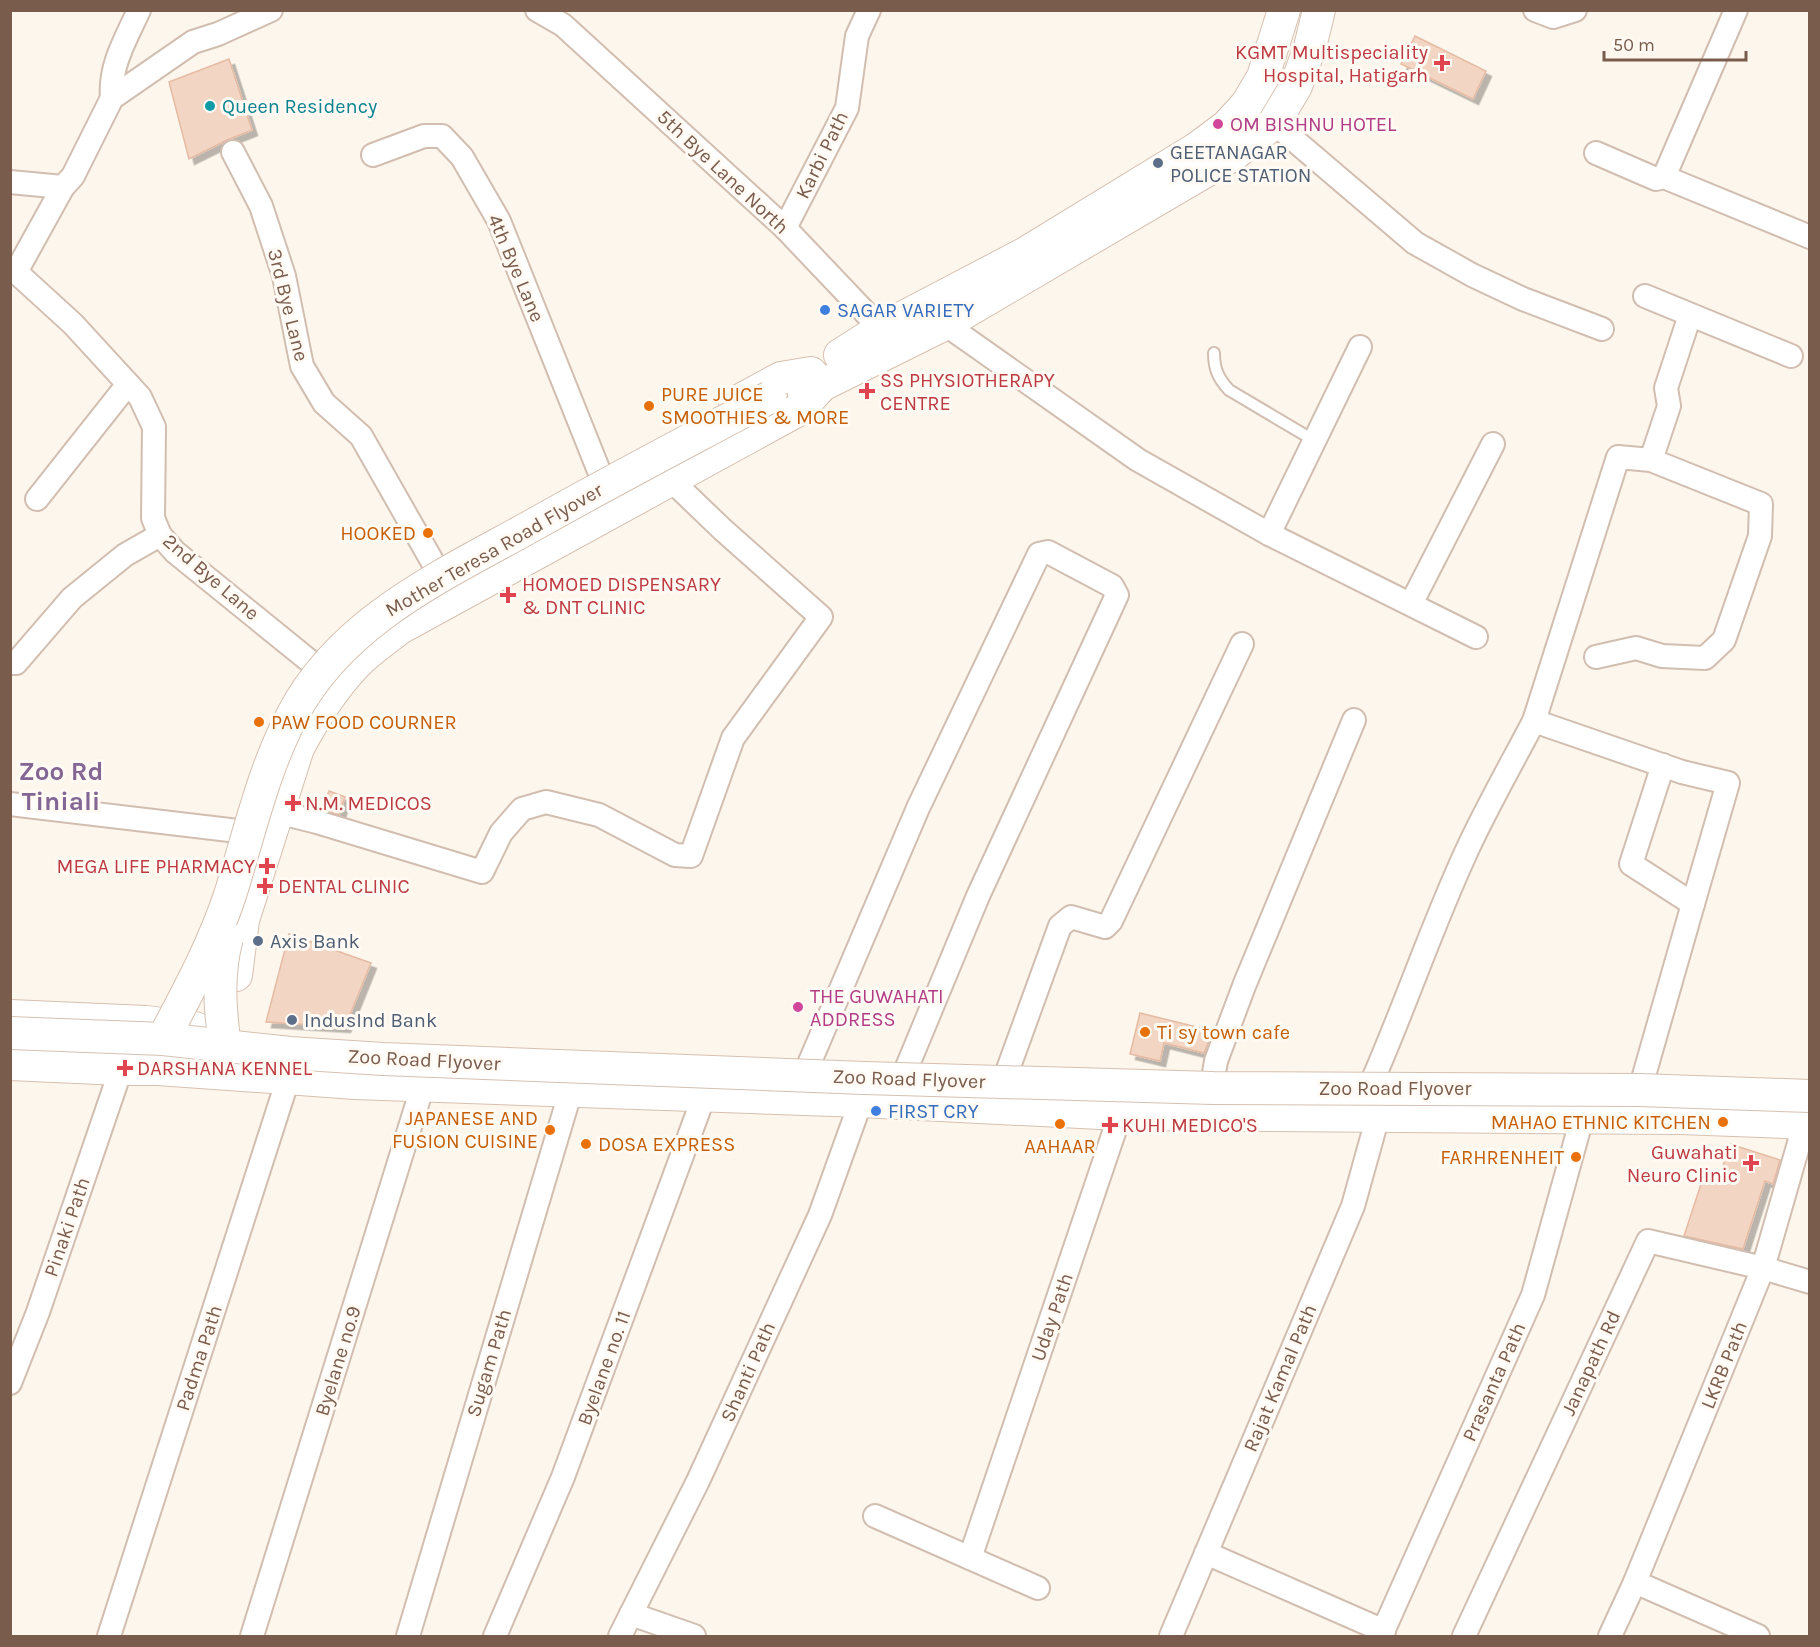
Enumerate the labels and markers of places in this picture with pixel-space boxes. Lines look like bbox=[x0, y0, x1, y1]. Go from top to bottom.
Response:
place label: KGMT Multispeciality Hospital, Hatigarh bbox=[1235, 41, 1428, 87]
marker: KGMT Multispeciality Hospital, Hatigarh bbox=[1433, 54, 1451, 72]
place label: Queen Residency bbox=[222, 95, 377, 118]
marker: Queen Residency bbox=[203, 99, 217, 113]
place label: OM BISHNU HOTEL bbox=[1230, 113, 1397, 136]
marker: OM BISHNU HOTEL bbox=[1211, 117, 1225, 131]
place label: GEETANAGAR POLICE STATION bbox=[1170, 141, 1311, 187]
marker: GEETANAGAR POLICE STATION bbox=[1151, 156, 1165, 170]
place label: SAGAR VARIETY bbox=[837, 299, 974, 322]
marker: SAGAR VARIETY bbox=[818, 303, 832, 317]
place label: SS PHYSIOTHERAPY CENTRE bbox=[880, 369, 1055, 415]
marker: SS PHYSIOTHERAPY CENTRE bbox=[858, 382, 876, 400]
place label: PURE JUICE SMOOTHIES & MORE bbox=[661, 383, 849, 429]
marker: PURE JUICE SMOOTHIES & MORE bbox=[642, 399, 656, 413]
place label: HOOKED bbox=[340, 522, 416, 545]
marker: HOOKED bbox=[421, 526, 435, 540]
place label: HOMOED DISPENSARY & DNT CLINIC bbox=[522, 573, 721, 619]
marker: HOMOED DISPENSARY & DNT CLINIC bbox=[499, 586, 517, 604]
place label: PAW FOOD COURNER bbox=[271, 711, 457, 734]
marker: PAW FOOD COURNER bbox=[252, 715, 266, 729]
place label: N.M. MEDICOS bbox=[305, 792, 432, 815]
marker: N.M. MEDICOS bbox=[286, 796, 300, 810]
place label: MEGA LIFE PHARMACY bbox=[56, 855, 255, 878]
marker: MEGA LIFE PHARMACY bbox=[260, 859, 274, 873]
place label: DENTAL CLINIC bbox=[278, 875, 410, 898]
marker: DENTAL CLINIC bbox=[256, 877, 274, 895]
place label: Axis Bank bbox=[270, 930, 360, 953]
marker: Axis Bank bbox=[251, 934, 265, 948]
place label: THE GUWAHATI ADDRESS bbox=[810, 985, 944, 1031]
marker: THE GUWAHATI ADDRESS bbox=[791, 1000, 805, 1014]
place label: IndusInd Bank bbox=[304, 1009, 437, 1032]
marker: IndusInd Bank bbox=[285, 1013, 299, 1027]
place label: Ti sy town cafe bbox=[1157, 1021, 1290, 1044]
marker: Ti sy town cafe bbox=[1138, 1025, 1152, 1039]
place label: DARSHANA KENNEL bbox=[137, 1057, 313, 1080]
marker: DARSHANA KENNEL bbox=[118, 1061, 132, 1075]
place label: FIRST CRY bbox=[888, 1100, 979, 1123]
marker: FIRST CRY bbox=[869, 1104, 883, 1118]
place label: JAPANESE AND FUSION CUISINE bbox=[392, 1107, 538, 1153]
place label: MAHAO ETHNIC KITCHEN bbox=[1491, 1111, 1711, 1134]
place label: KUHI MEDICO'S bbox=[1122, 1114, 1258, 1137]
marker: MAHAO ETHNIC KITCHEN bbox=[1716, 1115, 1730, 1129]
marker: AAHAAR bbox=[1053, 1117, 1067, 1131]
marker: KUHI MEDICO'S bbox=[1103, 1118, 1117, 1132]
marker: JAPANESE AND FUSION CUISINE bbox=[543, 1123, 557, 1137]
place label: DOSA EXPRESS bbox=[598, 1133, 735, 1156]
place label: AAHAAR bbox=[1024, 1135, 1096, 1158]
marker: DOSA EXPRESS bbox=[579, 1137, 593, 1151]
place label: Guwahati Neuro Clinic bbox=[1627, 1141, 1738, 1187]
place label: FARHRENHEIT bbox=[1440, 1146, 1564, 1169]
marker: FARHRENHEIT bbox=[1569, 1150, 1583, 1164]
marker: Guwahati Neuro Clinic bbox=[1742, 1154, 1760, 1172]

